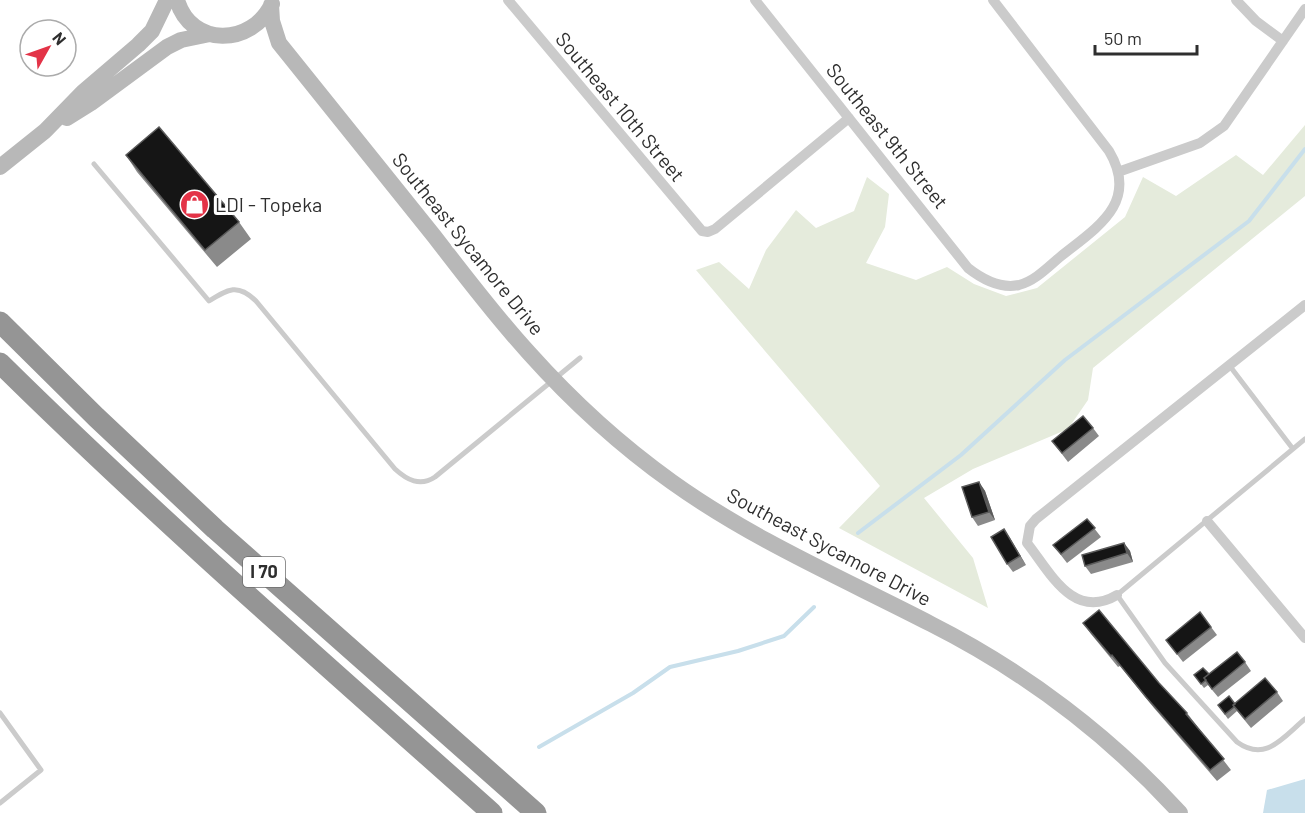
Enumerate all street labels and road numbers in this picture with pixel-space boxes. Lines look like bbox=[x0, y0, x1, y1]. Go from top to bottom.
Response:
street label: Southeast 10th Street bbox=[551, 27, 690, 186]
street label: Southeast 9th Street bbox=[822, 58, 954, 213]
street label: Southeast Sycamore Drive bbox=[388, 147, 550, 339]
street label: Southeast Sycamore Drive bbox=[723, 482, 936, 610]
road number: I 70 bbox=[243, 557, 285, 587]

